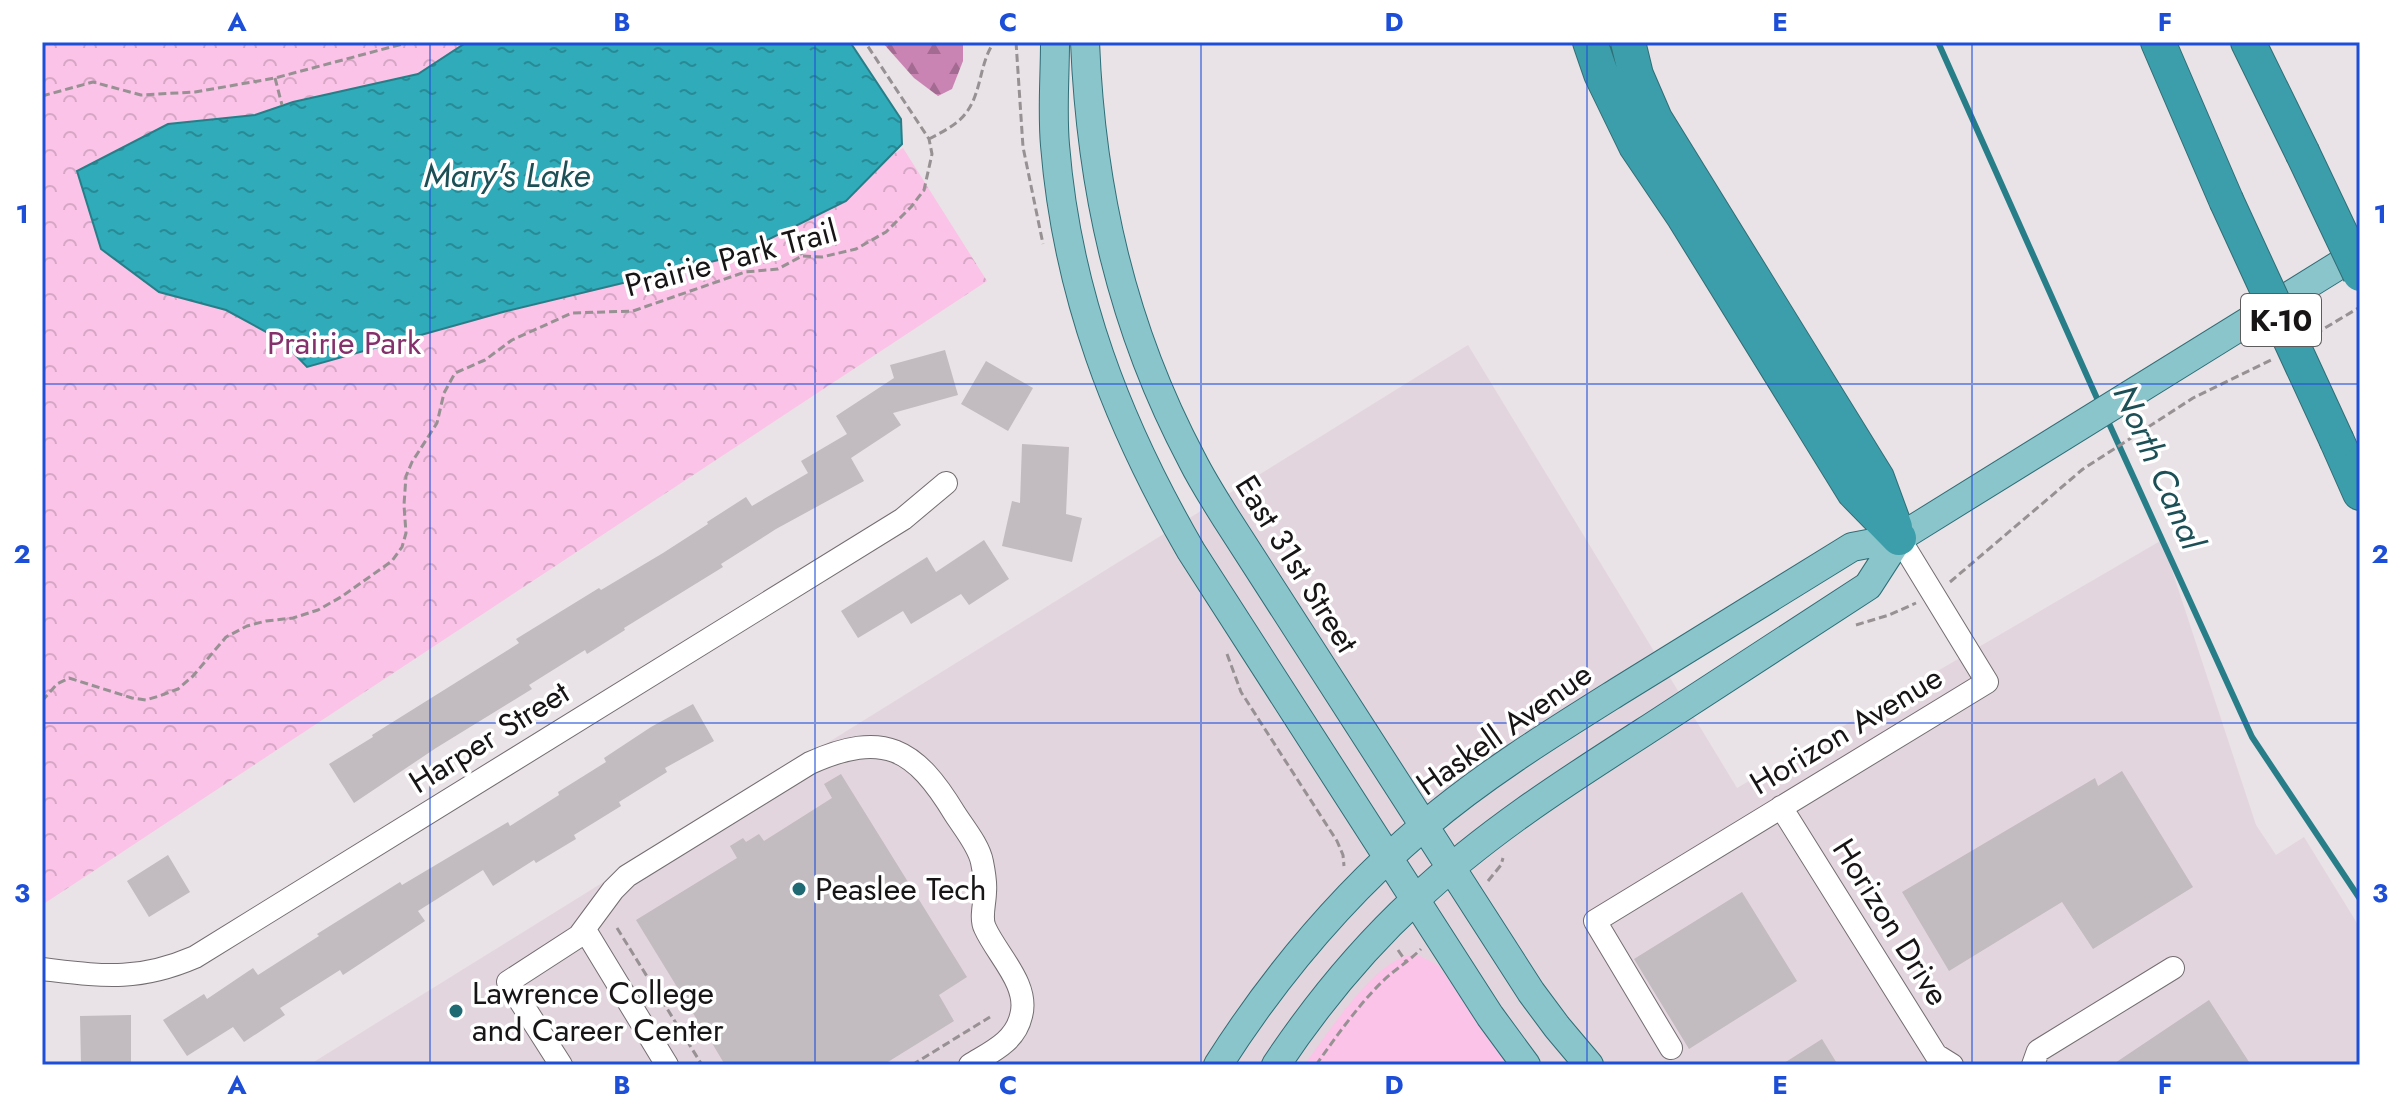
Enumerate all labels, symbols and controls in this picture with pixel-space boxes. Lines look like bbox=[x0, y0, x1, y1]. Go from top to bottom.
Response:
text: A bbox=[226, 3, 247, 41]
text: B bbox=[613, 3, 631, 41]
text: C bbox=[999, 3, 1017, 41]
text: D bbox=[1384, 3, 1404, 41]
text: E bbox=[1772, 3, 1788, 41]
text: F bbox=[2158, 3, 2172, 41]
water label: Mary's Lake bbox=[424, 151, 590, 200]
text: 1 bbox=[15, 195, 29, 233]
text: 1 bbox=[2373, 195, 2387, 233]
street label: Prairie Park Trail bbox=[620, 208, 842, 308]
road number: K-10 bbox=[2241, 294, 2321, 346]
park label: Prairie Park bbox=[267, 320, 422, 366]
water label: North Canal bbox=[2101, 377, 2218, 558]
street label: East 31st Street bbox=[1224, 466, 1370, 662]
text: 2 bbox=[13, 535, 31, 573]
text: 2 bbox=[2371, 535, 2389, 573]
street label: Haskell Avenue bbox=[1407, 651, 1601, 807]
street label: Horizon Avenue bbox=[1741, 654, 1951, 806]
street label: Harper Street bbox=[400, 669, 578, 804]
street label: Horizon Drive bbox=[1821, 830, 1961, 1014]
place label: Peaslee Tech bbox=[815, 866, 987, 912]
text: 3 bbox=[14, 874, 30, 912]
text: 3 bbox=[2372, 874, 2388, 912]
marker: Peaslee Tech bbox=[790, 880, 808, 898]
place label: Lawrence College and Career Center bbox=[472, 970, 724, 1053]
marker: Lawrence College and Career Center bbox=[447, 1002, 465, 1020]
text: A bbox=[226, 1066, 247, 1104]
text: B bbox=[613, 1066, 631, 1104]
text: C bbox=[999, 1066, 1017, 1104]
text: D bbox=[1384, 1066, 1404, 1104]
text: E bbox=[1772, 1066, 1788, 1104]
text: F bbox=[2158, 1066, 2172, 1104]

